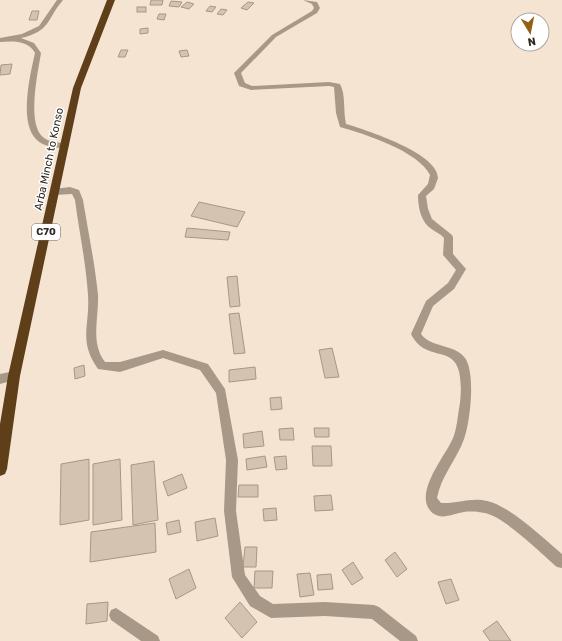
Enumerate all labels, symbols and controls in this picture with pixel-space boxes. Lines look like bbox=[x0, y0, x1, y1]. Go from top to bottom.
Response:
north arrow bbox=[510, 12, 550, 52]
text: N bbox=[527, 34, 537, 48]
street label: Arba Minch to Konso bbox=[32, 106, 66, 212]
road number: C70 bbox=[32, 224, 60, 240]

